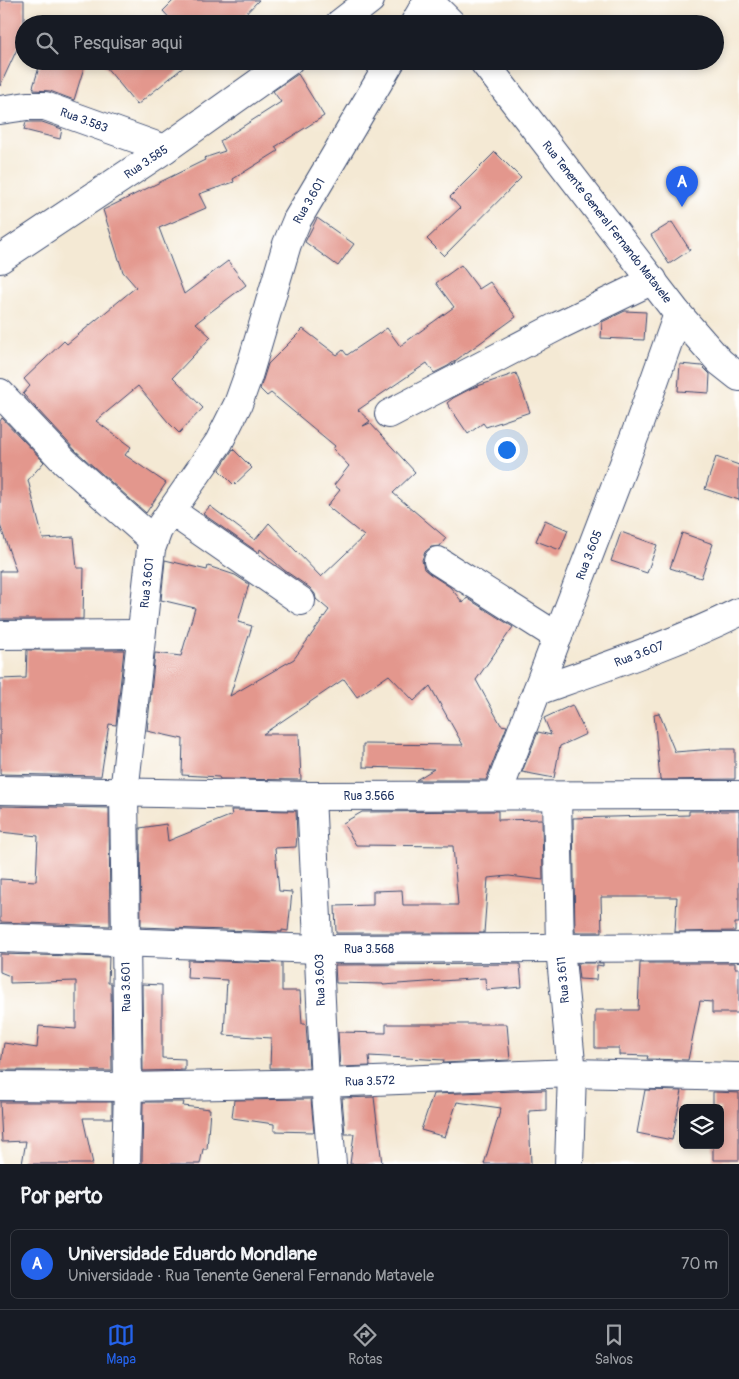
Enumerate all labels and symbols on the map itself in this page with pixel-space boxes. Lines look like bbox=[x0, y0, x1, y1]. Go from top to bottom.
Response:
street label: Rua 3.583 bbox=[58, 105, 110, 136]
street label: Rua Tenente General Fernando Matavele bbox=[539, 138, 675, 307]
street label: Rua 3.585 bbox=[122, 142, 171, 182]
pin: A bbox=[666, 166, 698, 207]
street label: Rua 3.601 bbox=[290, 176, 329, 227]
your location bbox=[494, 437, 520, 463]
street label: Rua 3.605 bbox=[573, 528, 606, 582]
street label: Rua 3.601 bbox=[137, 557, 158, 609]
street label: Rua 3.607 bbox=[612, 638, 667, 671]
street label: Rua 3.566 bbox=[344, 789, 394, 804]
street label: Rua 3.568 bbox=[344, 942, 394, 957]
street label: Rua 3.603 bbox=[312, 953, 329, 1006]
street label: Rua 3.611 bbox=[554, 956, 573, 1004]
street label: Rua 3.601 bbox=[119, 962, 134, 1012]
street label: Rua 3.572 bbox=[345, 1073, 396, 1090]

